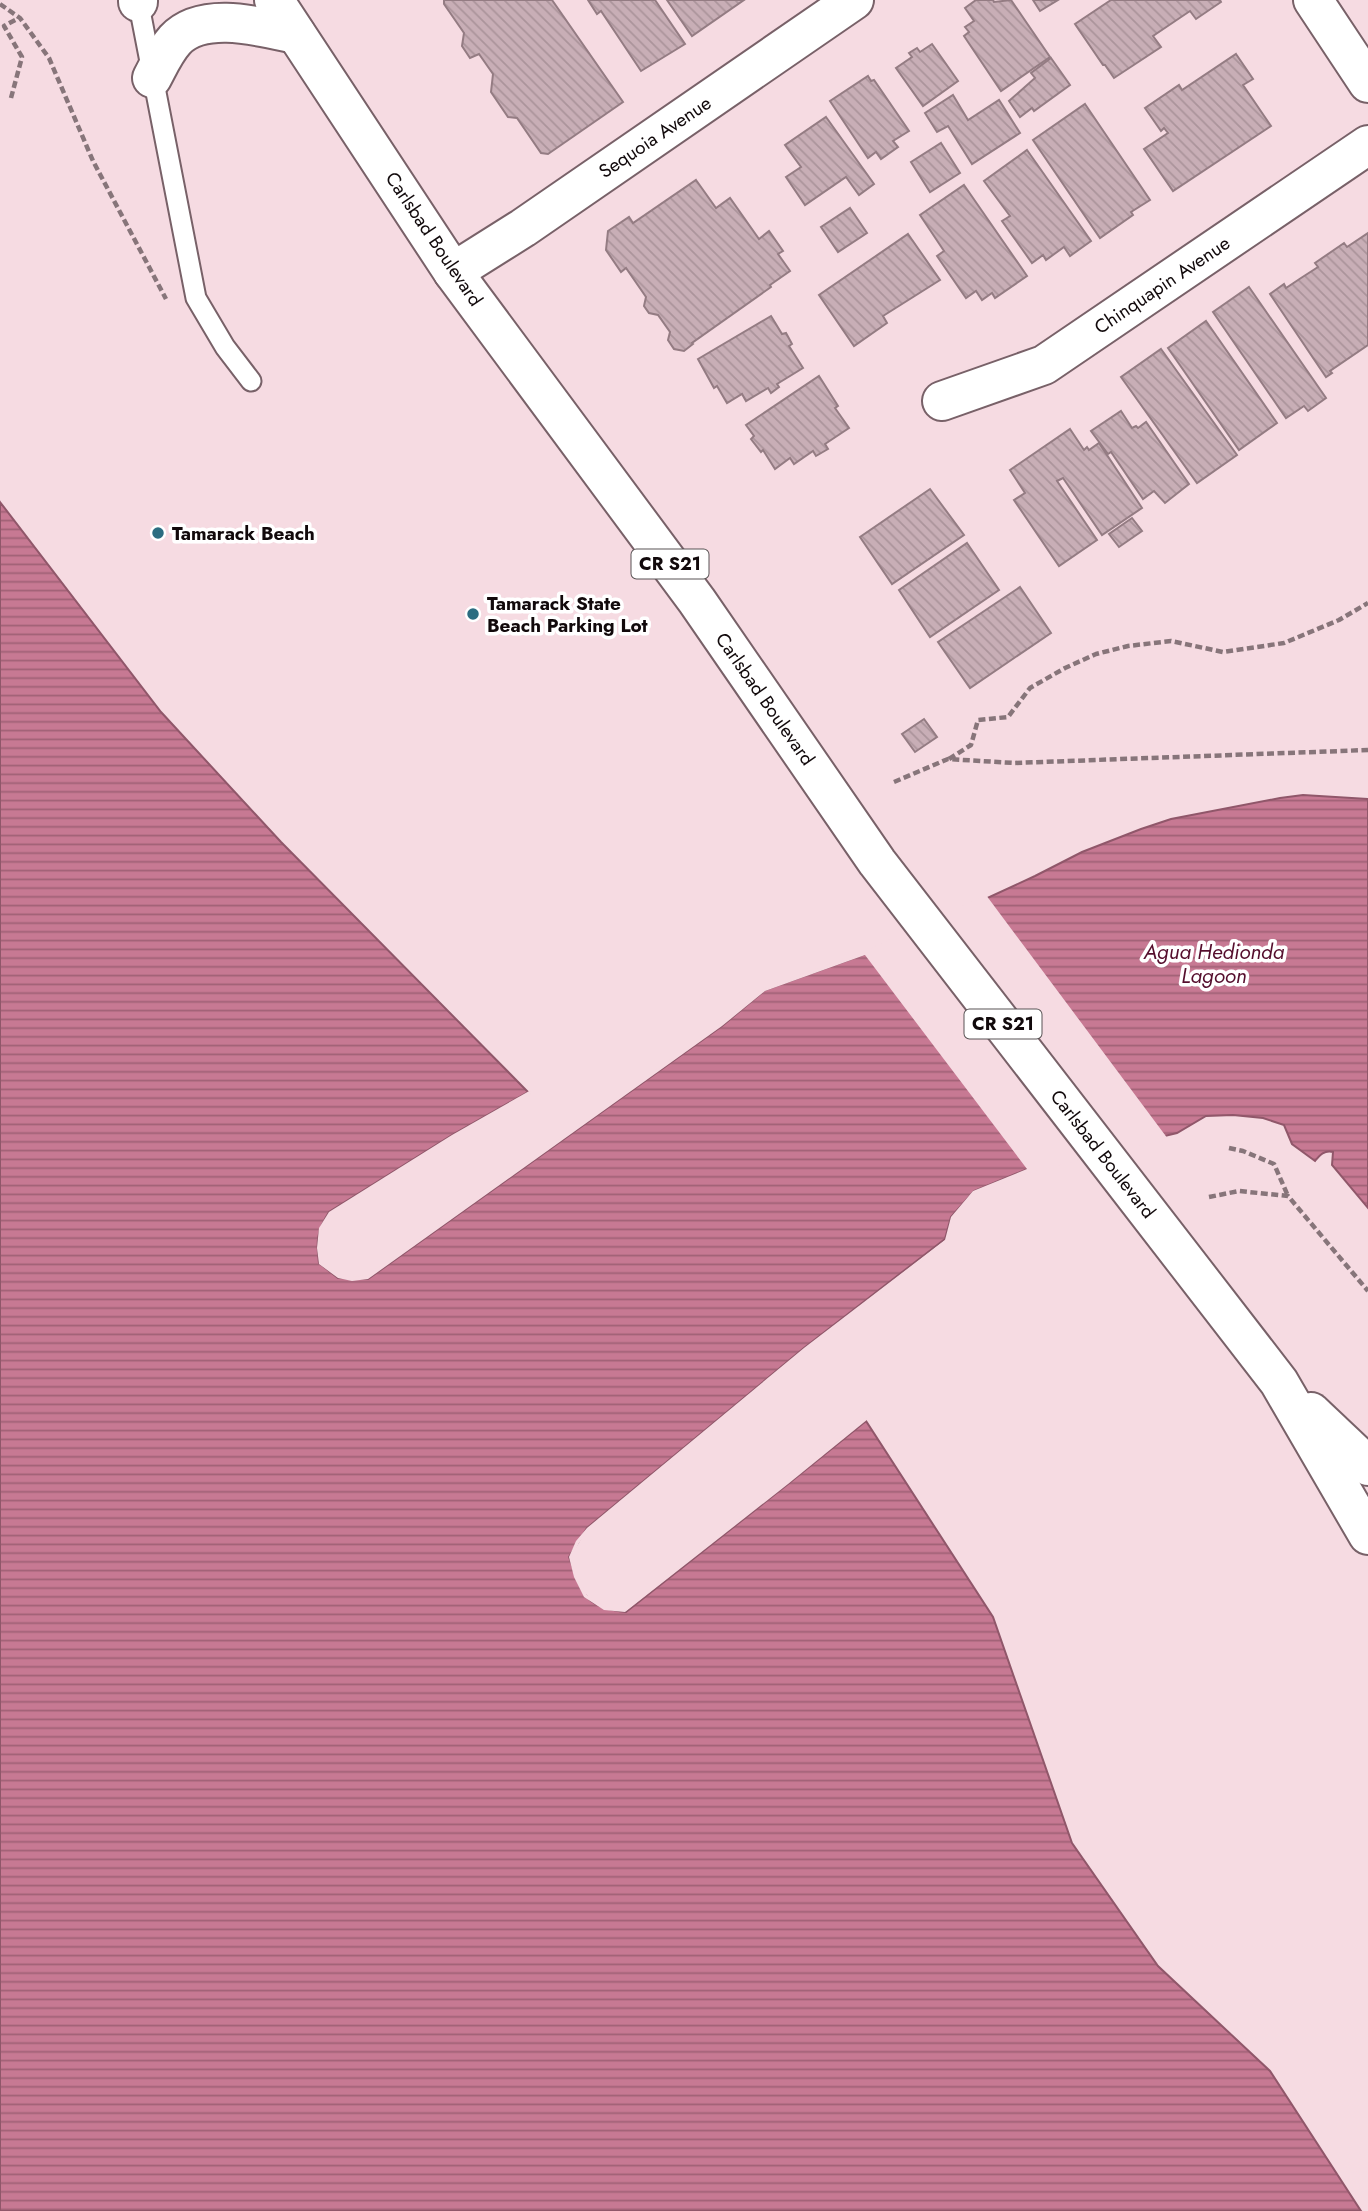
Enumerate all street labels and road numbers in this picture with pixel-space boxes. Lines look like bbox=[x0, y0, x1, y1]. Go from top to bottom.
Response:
street label: Sequoia Avenue bbox=[593, 89, 717, 185]
street label: Carlsbad Boulevard bbox=[379, 166, 489, 312]
street label: Chinquapin Avenue bbox=[1089, 229, 1235, 341]
road number: CR S21 bbox=[632, 550, 708, 578]
street label: Carlsbad Boulevard bbox=[709, 627, 821, 771]
road number: CR S21 bbox=[964, 1009, 1042, 1038]
street label: Carlsbad Boulevard bbox=[1044, 1084, 1162, 1224]

